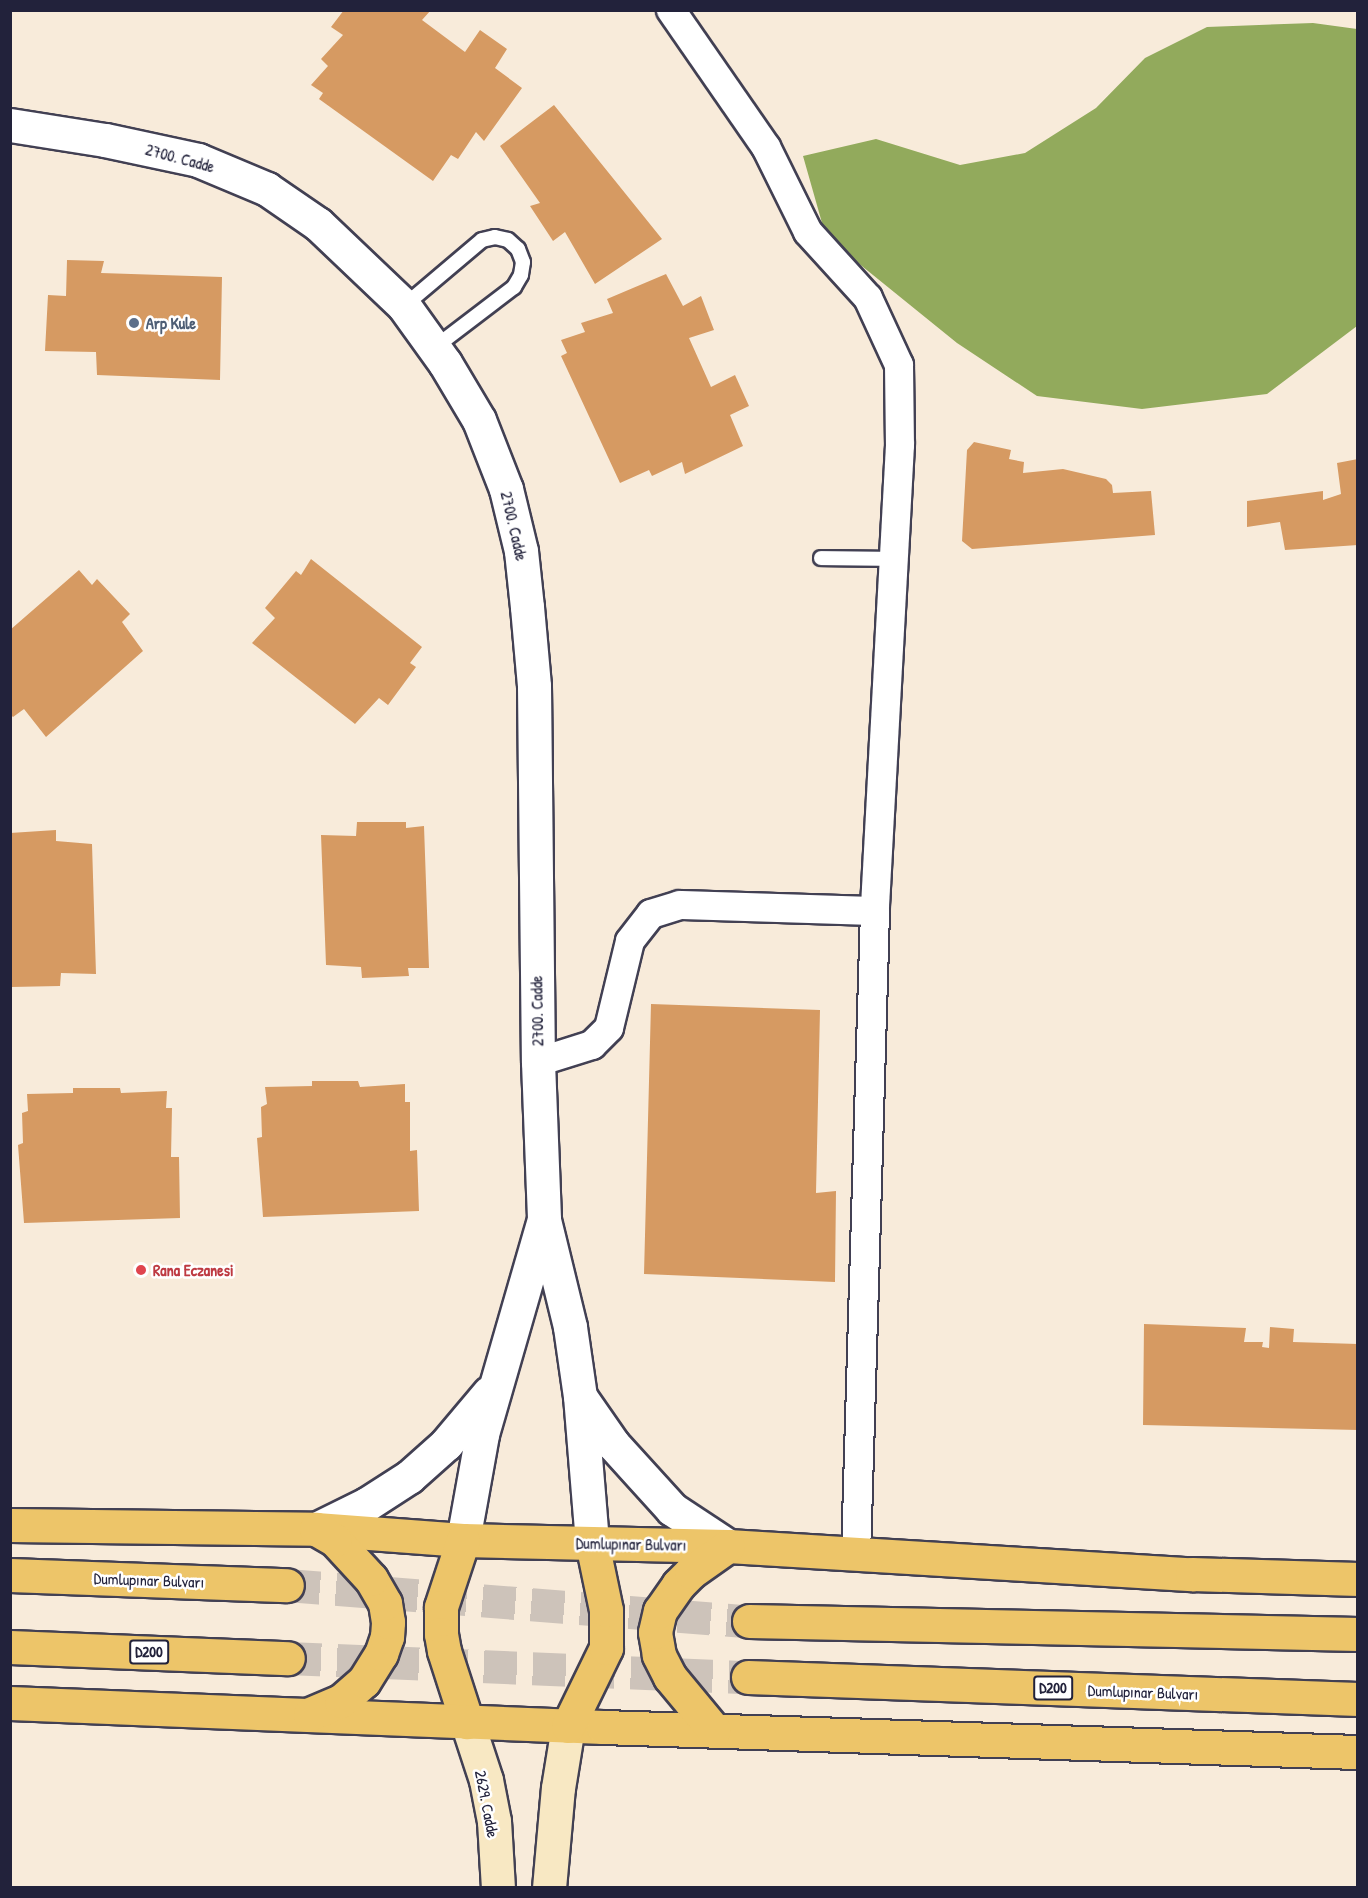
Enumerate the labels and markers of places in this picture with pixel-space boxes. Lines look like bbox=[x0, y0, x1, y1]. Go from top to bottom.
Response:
place label: Arp Kule bbox=[146, 313, 196, 333]
marker: Arp Kule bbox=[127, 316, 141, 330]
place label: Rana Eczanesi bbox=[153, 1260, 233, 1280]
marker: Rana Eczanesi bbox=[134, 1263, 148, 1277]

